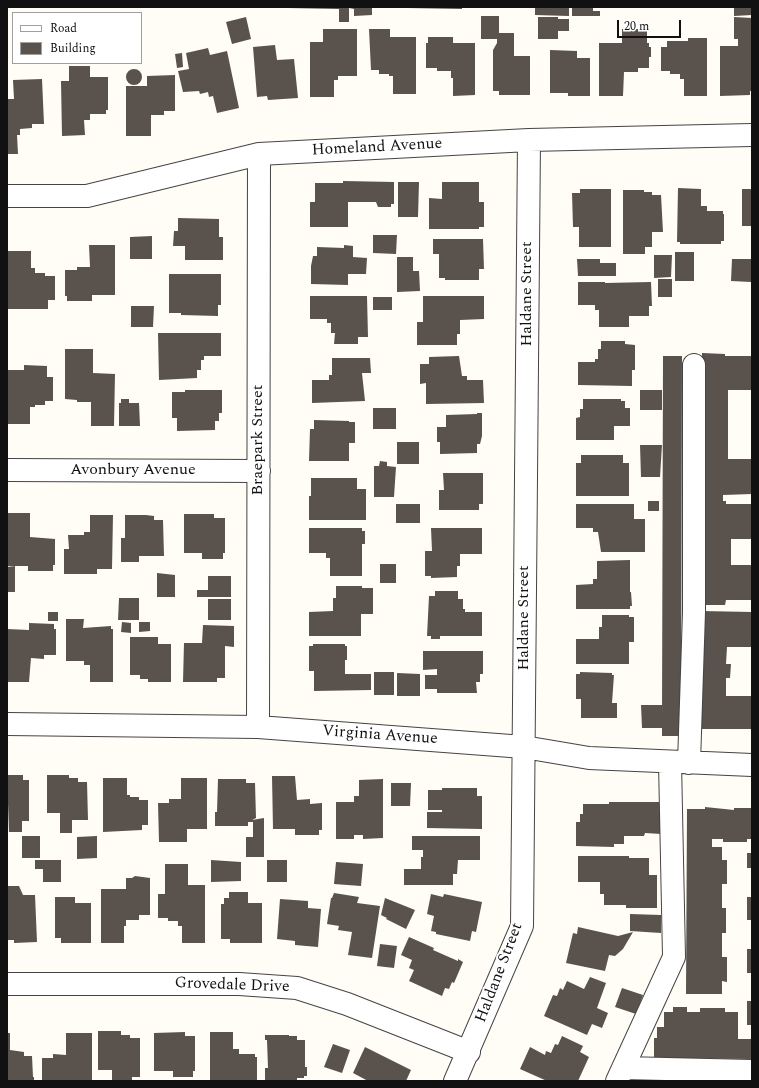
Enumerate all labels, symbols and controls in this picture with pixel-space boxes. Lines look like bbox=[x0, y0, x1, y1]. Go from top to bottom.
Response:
legend bbox=[12, 12, 142, 64]
scale bar bbox=[619, 12, 683, 38]
text: 20 m bbox=[624, 17, 649, 36]
text: Road bbox=[50, 19, 77, 38]
text: Building bbox=[50, 39, 96, 58]
street label: Homeland Avenue bbox=[311, 135, 443, 161]
street label: Haldane Street bbox=[518, 241, 538, 347]
street label: Braepark Street bbox=[249, 385, 269, 495]
street label: Avonbury Avenue bbox=[70, 461, 196, 481]
street label: Haldane Street bbox=[515, 565, 535, 671]
street label: Virginia Avenue bbox=[322, 722, 438, 750]
street label: Haldane Street bbox=[472, 920, 528, 1026]
street label: Grovedale Drive bbox=[174, 974, 290, 998]

